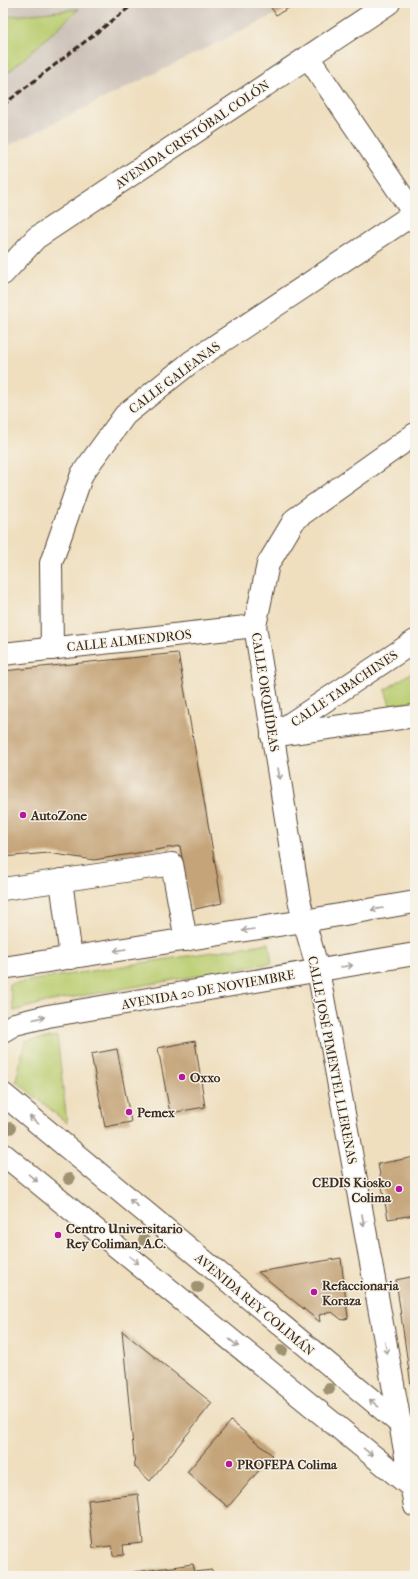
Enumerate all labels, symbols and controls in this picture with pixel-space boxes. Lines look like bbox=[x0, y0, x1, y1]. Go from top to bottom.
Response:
street label: AVENIDA CRISTÓBAL COLÓN bbox=[111, 77, 272, 192]
street label: CALLE GALEANAS bbox=[126, 338, 223, 417]
street label: CALLE ALMENDROS bbox=[66, 626, 192, 655]
street label: CALLE ORQUÍDEAS bbox=[249, 631, 282, 753]
street label: CALLE TABACHINES bbox=[288, 647, 401, 730]
one-way arrow bbox=[275, 767, 283, 780]
place label: AutoZone bbox=[30, 808, 87, 823]
marker: AutoZone bbox=[18, 810, 28, 820]
one-way arrow bbox=[370, 905, 383, 913]
one-way arrow bbox=[242, 926, 255, 934]
one-way arrow bbox=[114, 946, 127, 954]
street label: CALLE JOSÉ PIMENTEL LLERENAS bbox=[305, 955, 360, 1166]
one-way arrow bbox=[340, 962, 353, 970]
street label: AVENIDA 20 DE NOVIEMBRE bbox=[119, 967, 296, 1012]
one-way arrow bbox=[33, 1013, 46, 1021]
place label: Oxxo bbox=[190, 1070, 221, 1085]
marker: Oxxo bbox=[177, 1072, 187, 1082]
place label: Pemex bbox=[137, 1105, 175, 1120]
marker: Pemex bbox=[124, 1107, 134, 1117]
one-way arrow bbox=[29, 1116, 40, 1125]
one-way arrow bbox=[28, 1174, 39, 1183]
place label: CEDIS Kiosko Colima bbox=[312, 1175, 392, 1205]
marker: CEDIS Kiosko Colima bbox=[394, 1184, 404, 1194]
one-way arrow bbox=[129, 1199, 139, 1208]
one-way arrow bbox=[359, 1213, 367, 1226]
place label: Centro Universitario Rey Coliman, A.C. bbox=[66, 1221, 183, 1252]
marker: Centro Universitario Rey Coliman, A.C. bbox=[53, 1230, 63, 1240]
street label: AVENIDA REY COLIMÁN bbox=[191, 1250, 317, 1359]
one-way arrow bbox=[128, 1256, 139, 1265]
place label: Refaccionaria Koraza bbox=[322, 1278, 400, 1308]
marker: Refaccionaria Koraza bbox=[309, 1287, 319, 1297]
one-way arrow bbox=[229, 1338, 240, 1347]
one-way arrow bbox=[382, 1341, 390, 1354]
one-way arrow bbox=[369, 1398, 379, 1407]
one-way arrow bbox=[362, 1447, 373, 1456]
place label: PROFEPA Colima bbox=[237, 1457, 338, 1472]
marker: PROFEPA Colima bbox=[224, 1459, 234, 1469]

